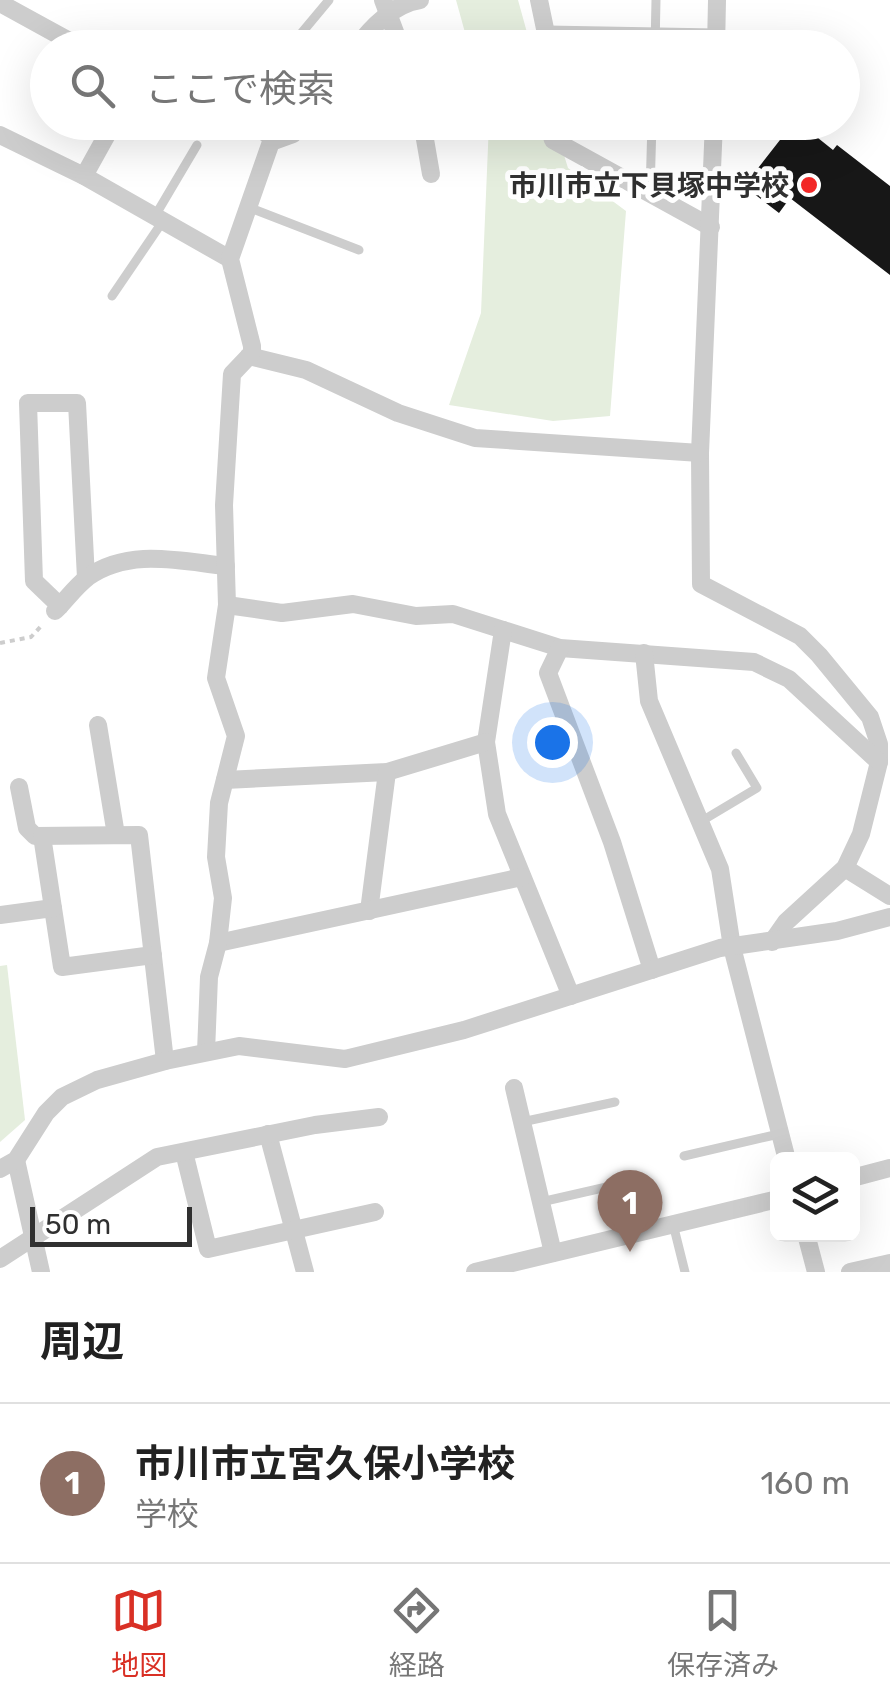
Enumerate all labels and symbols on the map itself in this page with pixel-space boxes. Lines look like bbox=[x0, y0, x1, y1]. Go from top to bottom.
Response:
place label: 市川市立下貝塚中学校 bbox=[509, 169, 789, 202]
marker: 市川市立下貝塚中学校 bbox=[798, 174, 820, 196]
your location bbox=[527, 717, 578, 768]
pin: 1 bbox=[598, 1170, 662, 1252]
scale bar bbox=[30, 1202, 192, 1246]

